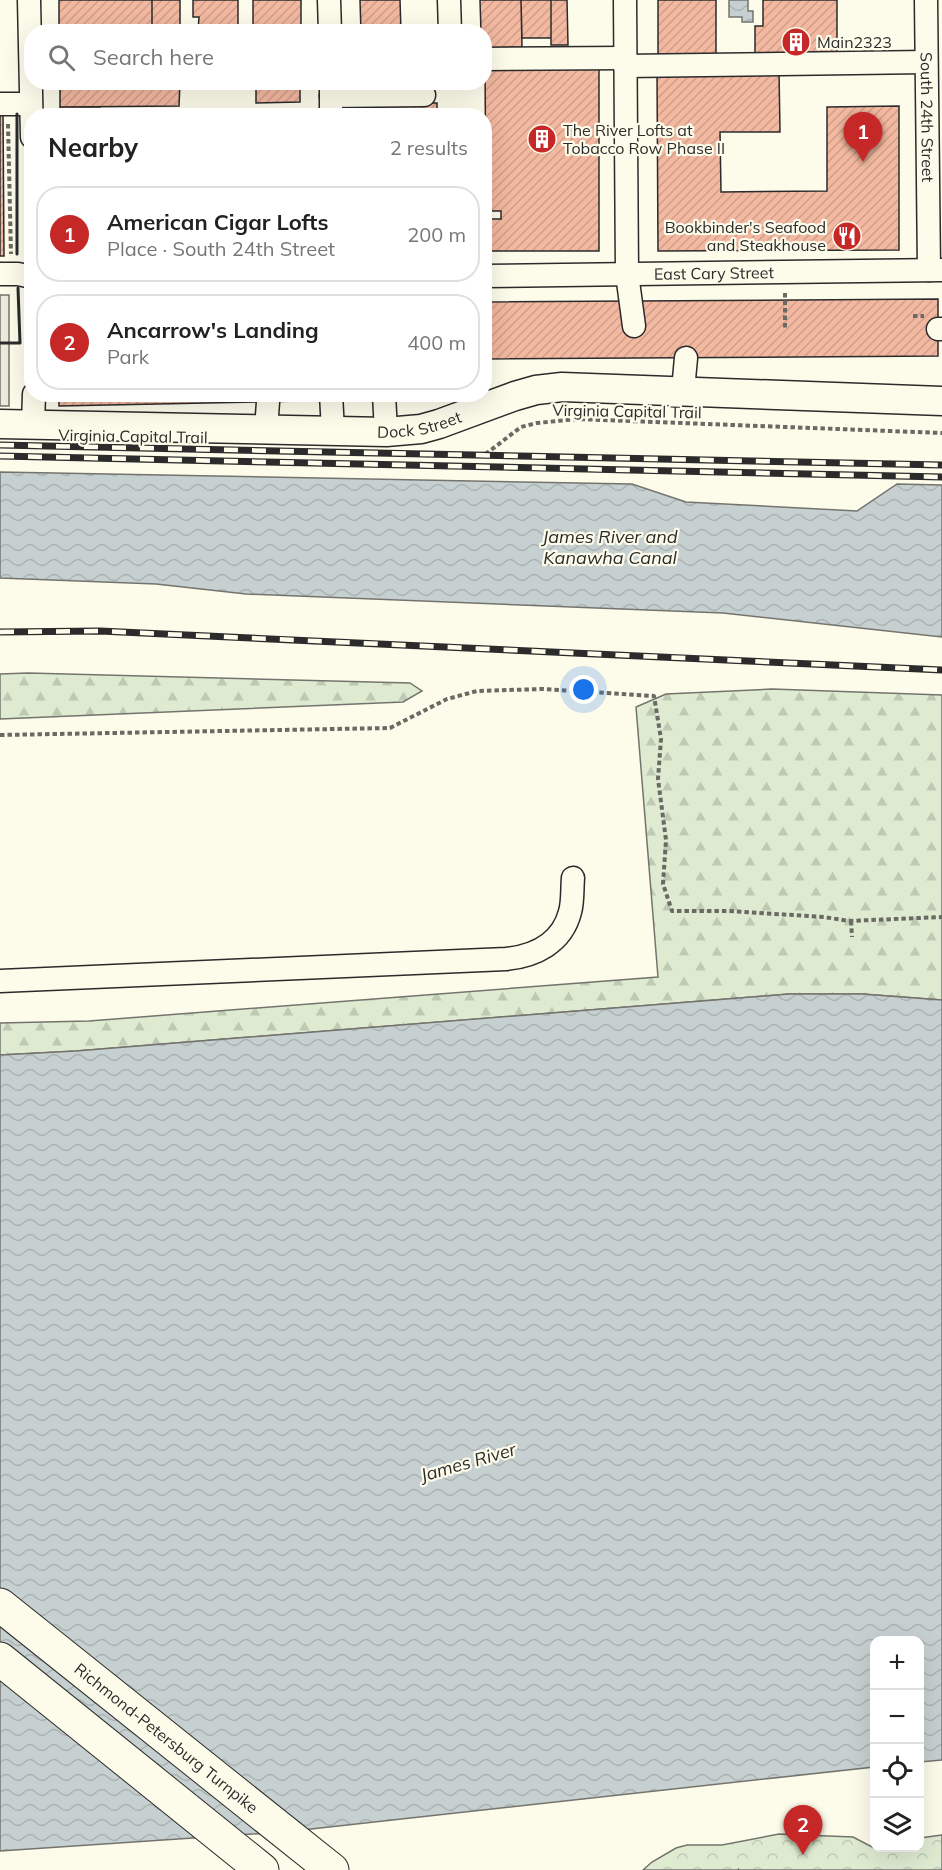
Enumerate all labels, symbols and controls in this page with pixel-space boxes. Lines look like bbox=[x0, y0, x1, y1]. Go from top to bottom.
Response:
search box bbox=[24, 24, 492, 90]
building icon: Main2323 bbox=[780, 26, 812, 58]
place label: Main2323 bbox=[817, 32, 892, 52]
icon: search bbox=[45, 41, 78, 74]
text: Search here bbox=[93, 43, 214, 71]
street label: South 24th Street bbox=[917, 52, 938, 183]
pin: 1 bbox=[844, 112, 882, 162]
place label: The River Lofts at Tobacco Row Phase II bbox=[563, 120, 725, 158]
building icon: The River Lofts at Tobacco Row Phase II bbox=[526, 123, 558, 155]
text: Nearby bbox=[48, 131, 138, 164]
text: 2 results bbox=[390, 135, 468, 160]
text: American Cigar Lofts bbox=[107, 208, 328, 236]
place label: Bookbinder's Seafood and Steakhouse bbox=[665, 217, 826, 255]
restaurant icon: Bookbinder's Seafood and Steakhouse bbox=[831, 220, 863, 252]
text: 1 bbox=[64, 222, 76, 247]
text: 200 m bbox=[407, 222, 466, 247]
text: Place · South 24th Street bbox=[107, 236, 335, 261]
street label: East Cary Street bbox=[654, 262, 775, 284]
text: Ancarrow's Landing bbox=[107, 316, 319, 344]
text: 2 bbox=[64, 330, 76, 355]
text: 400 m bbox=[407, 330, 466, 355]
text: Park bbox=[107, 344, 149, 369]
street label: Virginia Capital Trail bbox=[552, 400, 702, 422]
street label: Dock Street bbox=[377, 407, 464, 442]
street label: Virginia Capital Trail bbox=[58, 425, 208, 447]
water label: James River and Kanawha Canal bbox=[540, 525, 678, 569]
your location bbox=[569, 675, 598, 704]
water label: James River bbox=[416, 1437, 520, 1487]
map controls bbox=[870, 1636, 924, 1852]
button: + bbox=[870, 1636, 924, 1690]
street label: Richmond-Petersburg Turnpike bbox=[71, 1658, 262, 1817]
button: − bbox=[870, 1690, 924, 1744]
button: locate bbox=[870, 1744, 924, 1798]
button: layers bbox=[870, 1798, 924, 1852]
pin: 2 bbox=[784, 1806, 822, 1855]

